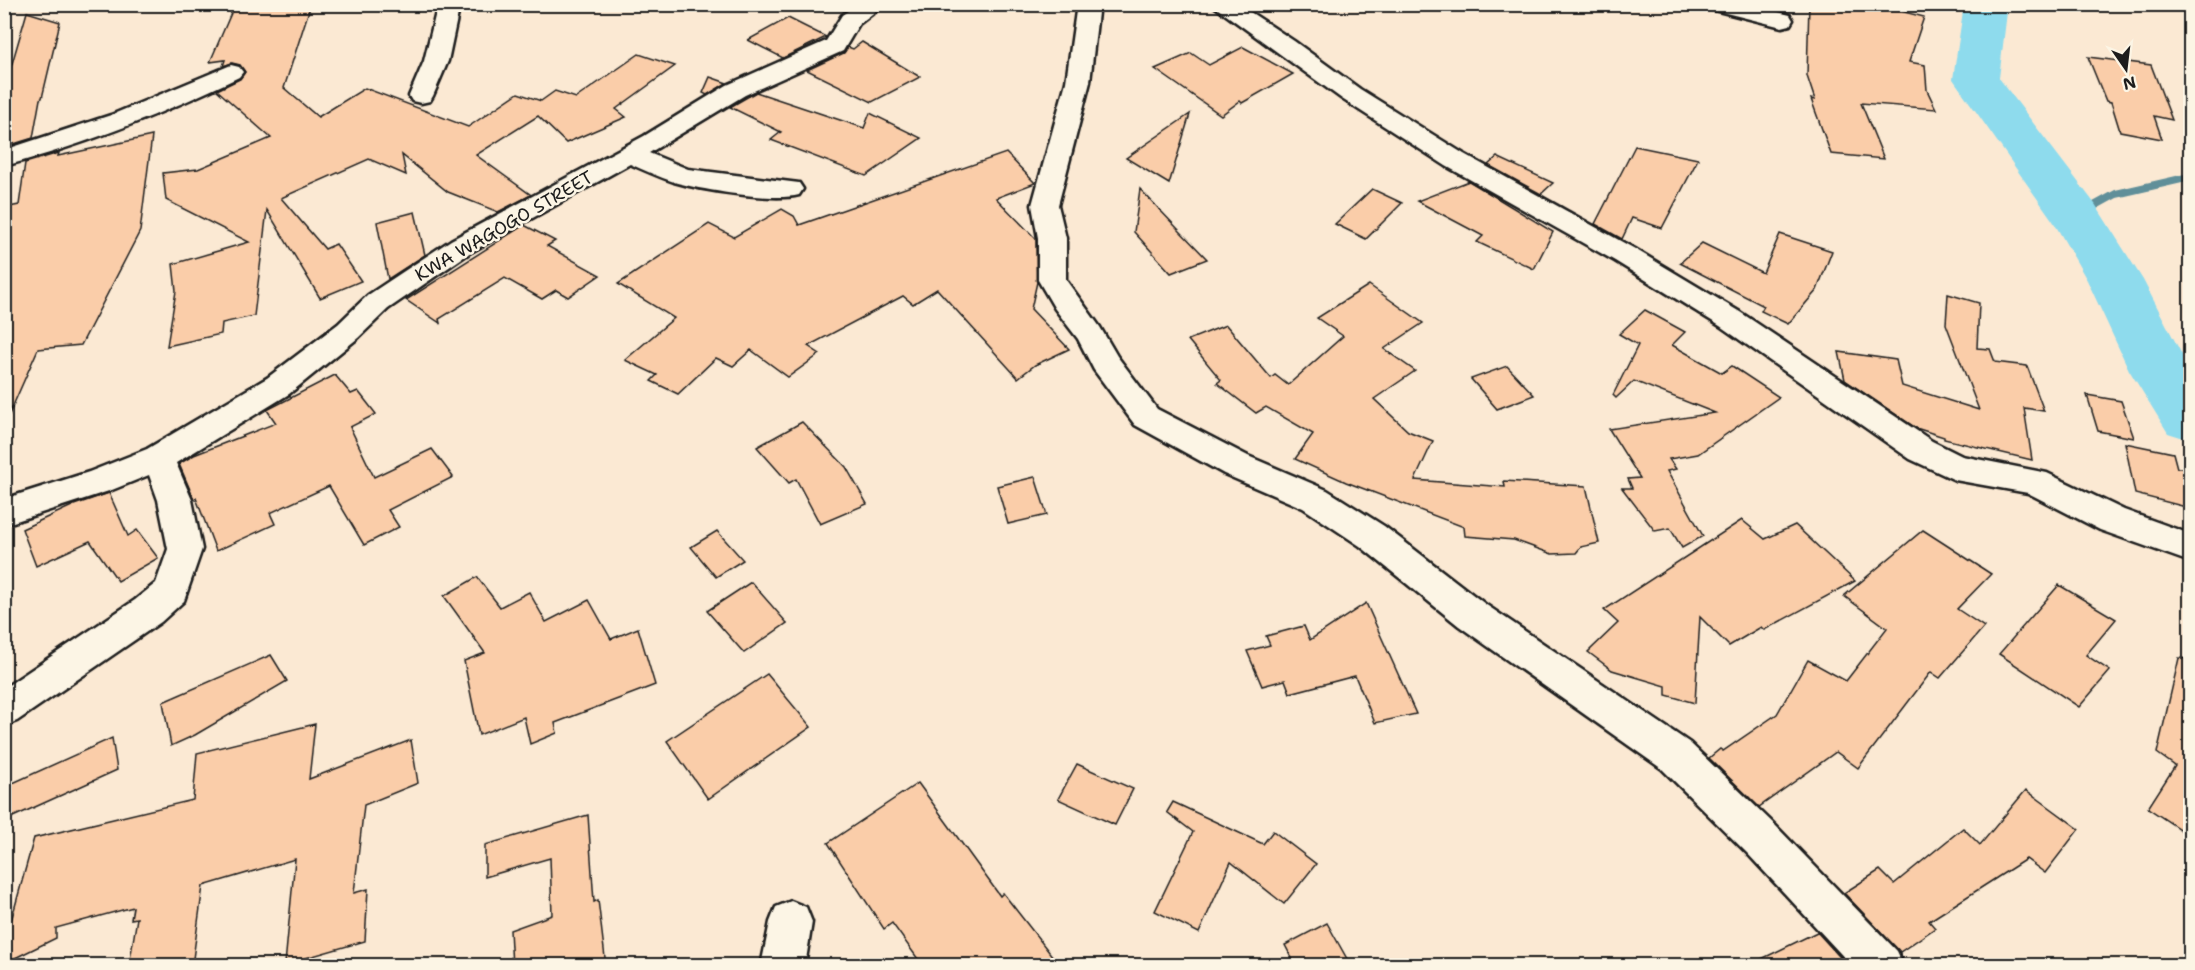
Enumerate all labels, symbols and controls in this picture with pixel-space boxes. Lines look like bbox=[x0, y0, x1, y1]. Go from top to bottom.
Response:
north arrow bbox=[2096, 39, 2156, 99]
text: N bbox=[2121, 71, 2138, 95]
street label: KWA WAGOGO STREET bbox=[411, 165, 597, 287]

